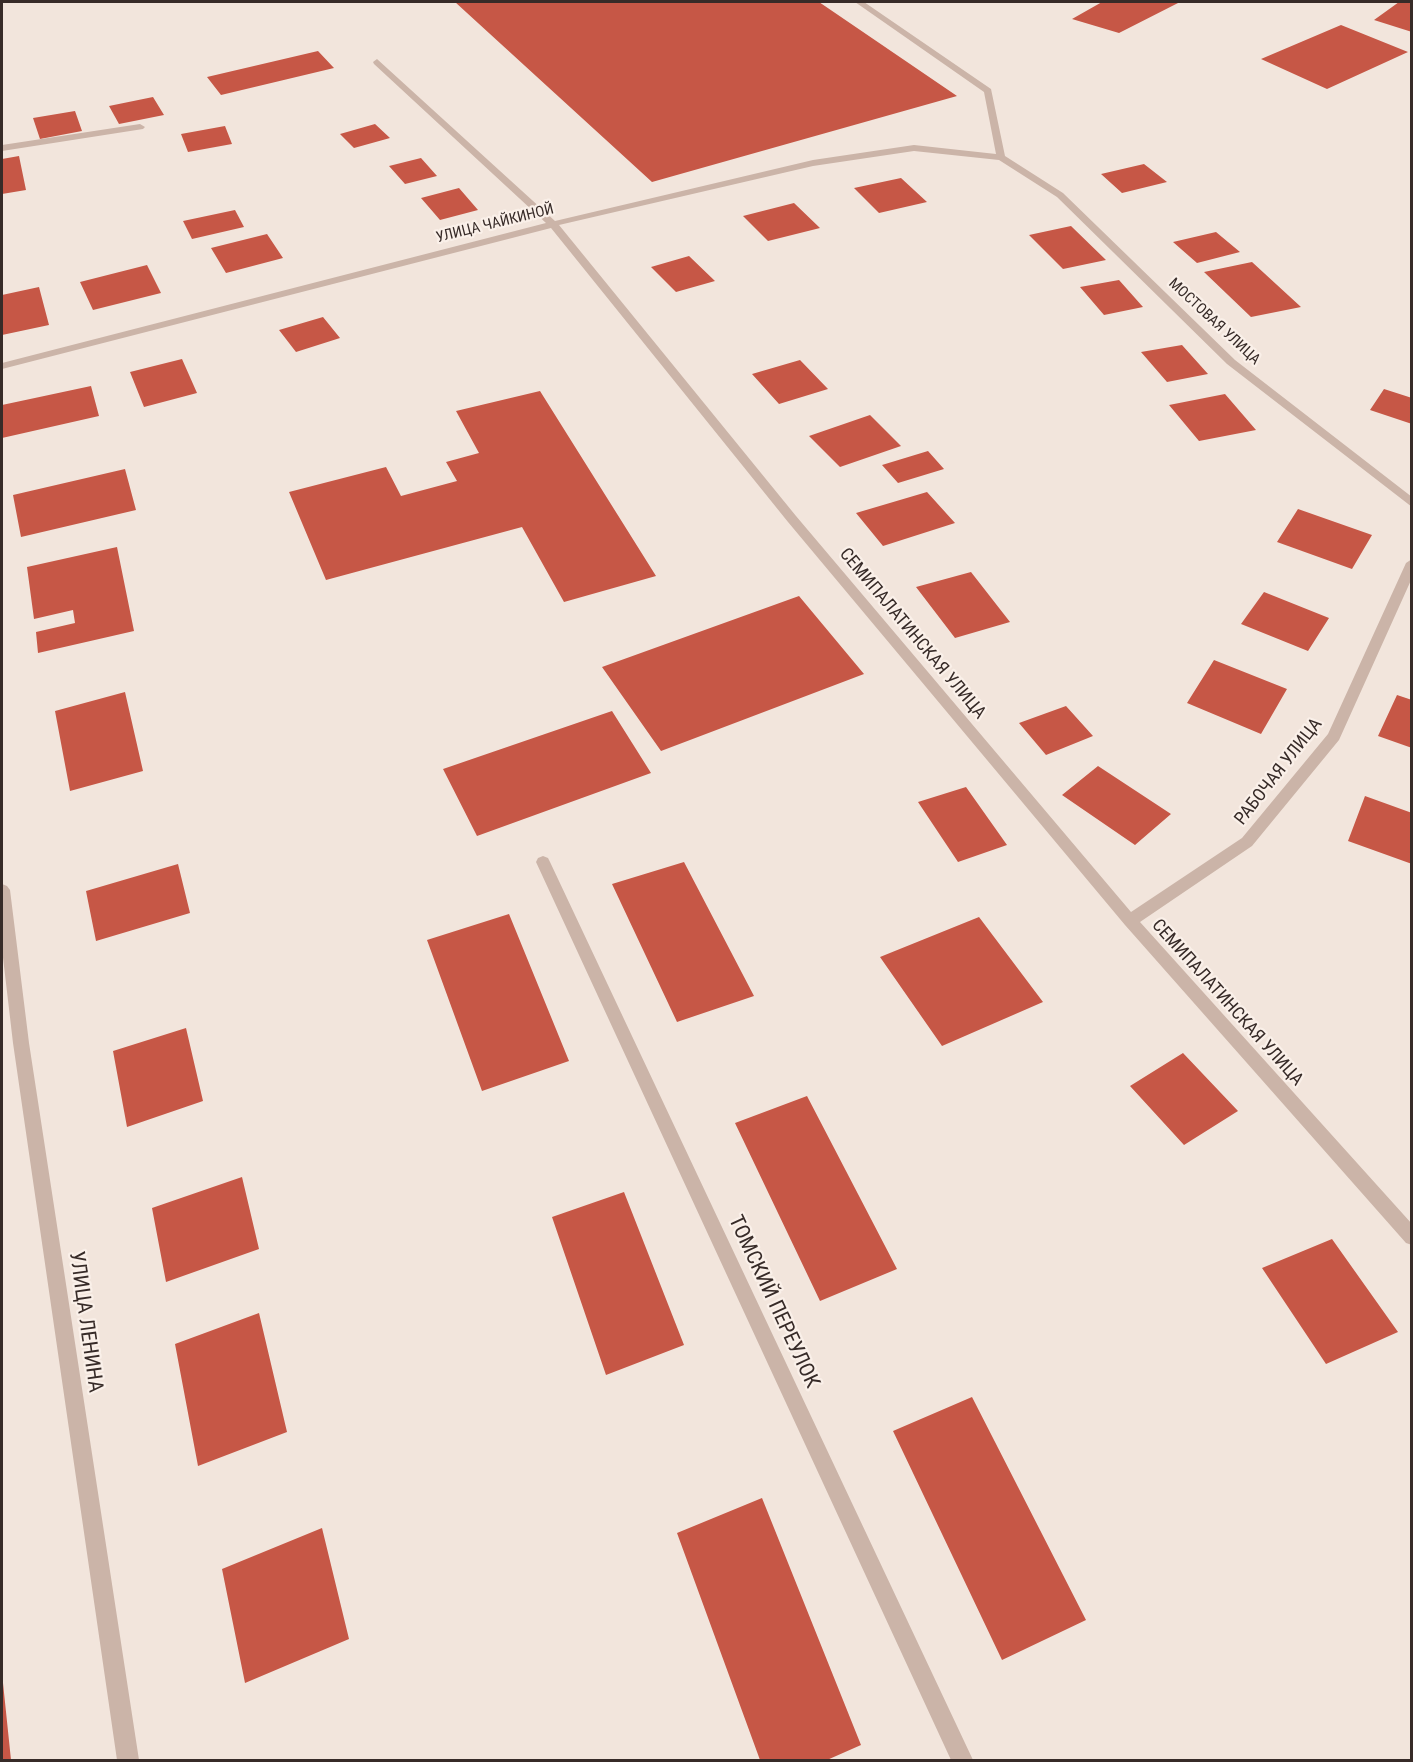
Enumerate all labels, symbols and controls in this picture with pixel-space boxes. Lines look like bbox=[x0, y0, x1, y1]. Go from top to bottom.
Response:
street label: УЛИЦА ЧАЙКИНОЙ bbox=[434, 201, 556, 247]
street label: МОСТОВАЯ УЛИЦА bbox=[1164, 275, 1264, 369]
street label: СЕМИПАЛАТИНСКАЯ УЛИЦА bbox=[834, 544, 990, 724]
street label: РАБОЧАЯ УЛИЦА bbox=[1231, 714, 1327, 830]
street label: СЕМИПАЛАТИНСКАЯ УЛИЦА bbox=[1147, 915, 1307, 1091]
street label: ТОМСКИЙ ПЕРЕУЛОК bbox=[722, 1212, 824, 1392]
street label: УЛИЦА ЛЕНИНА bbox=[63, 1250, 107, 1394]

